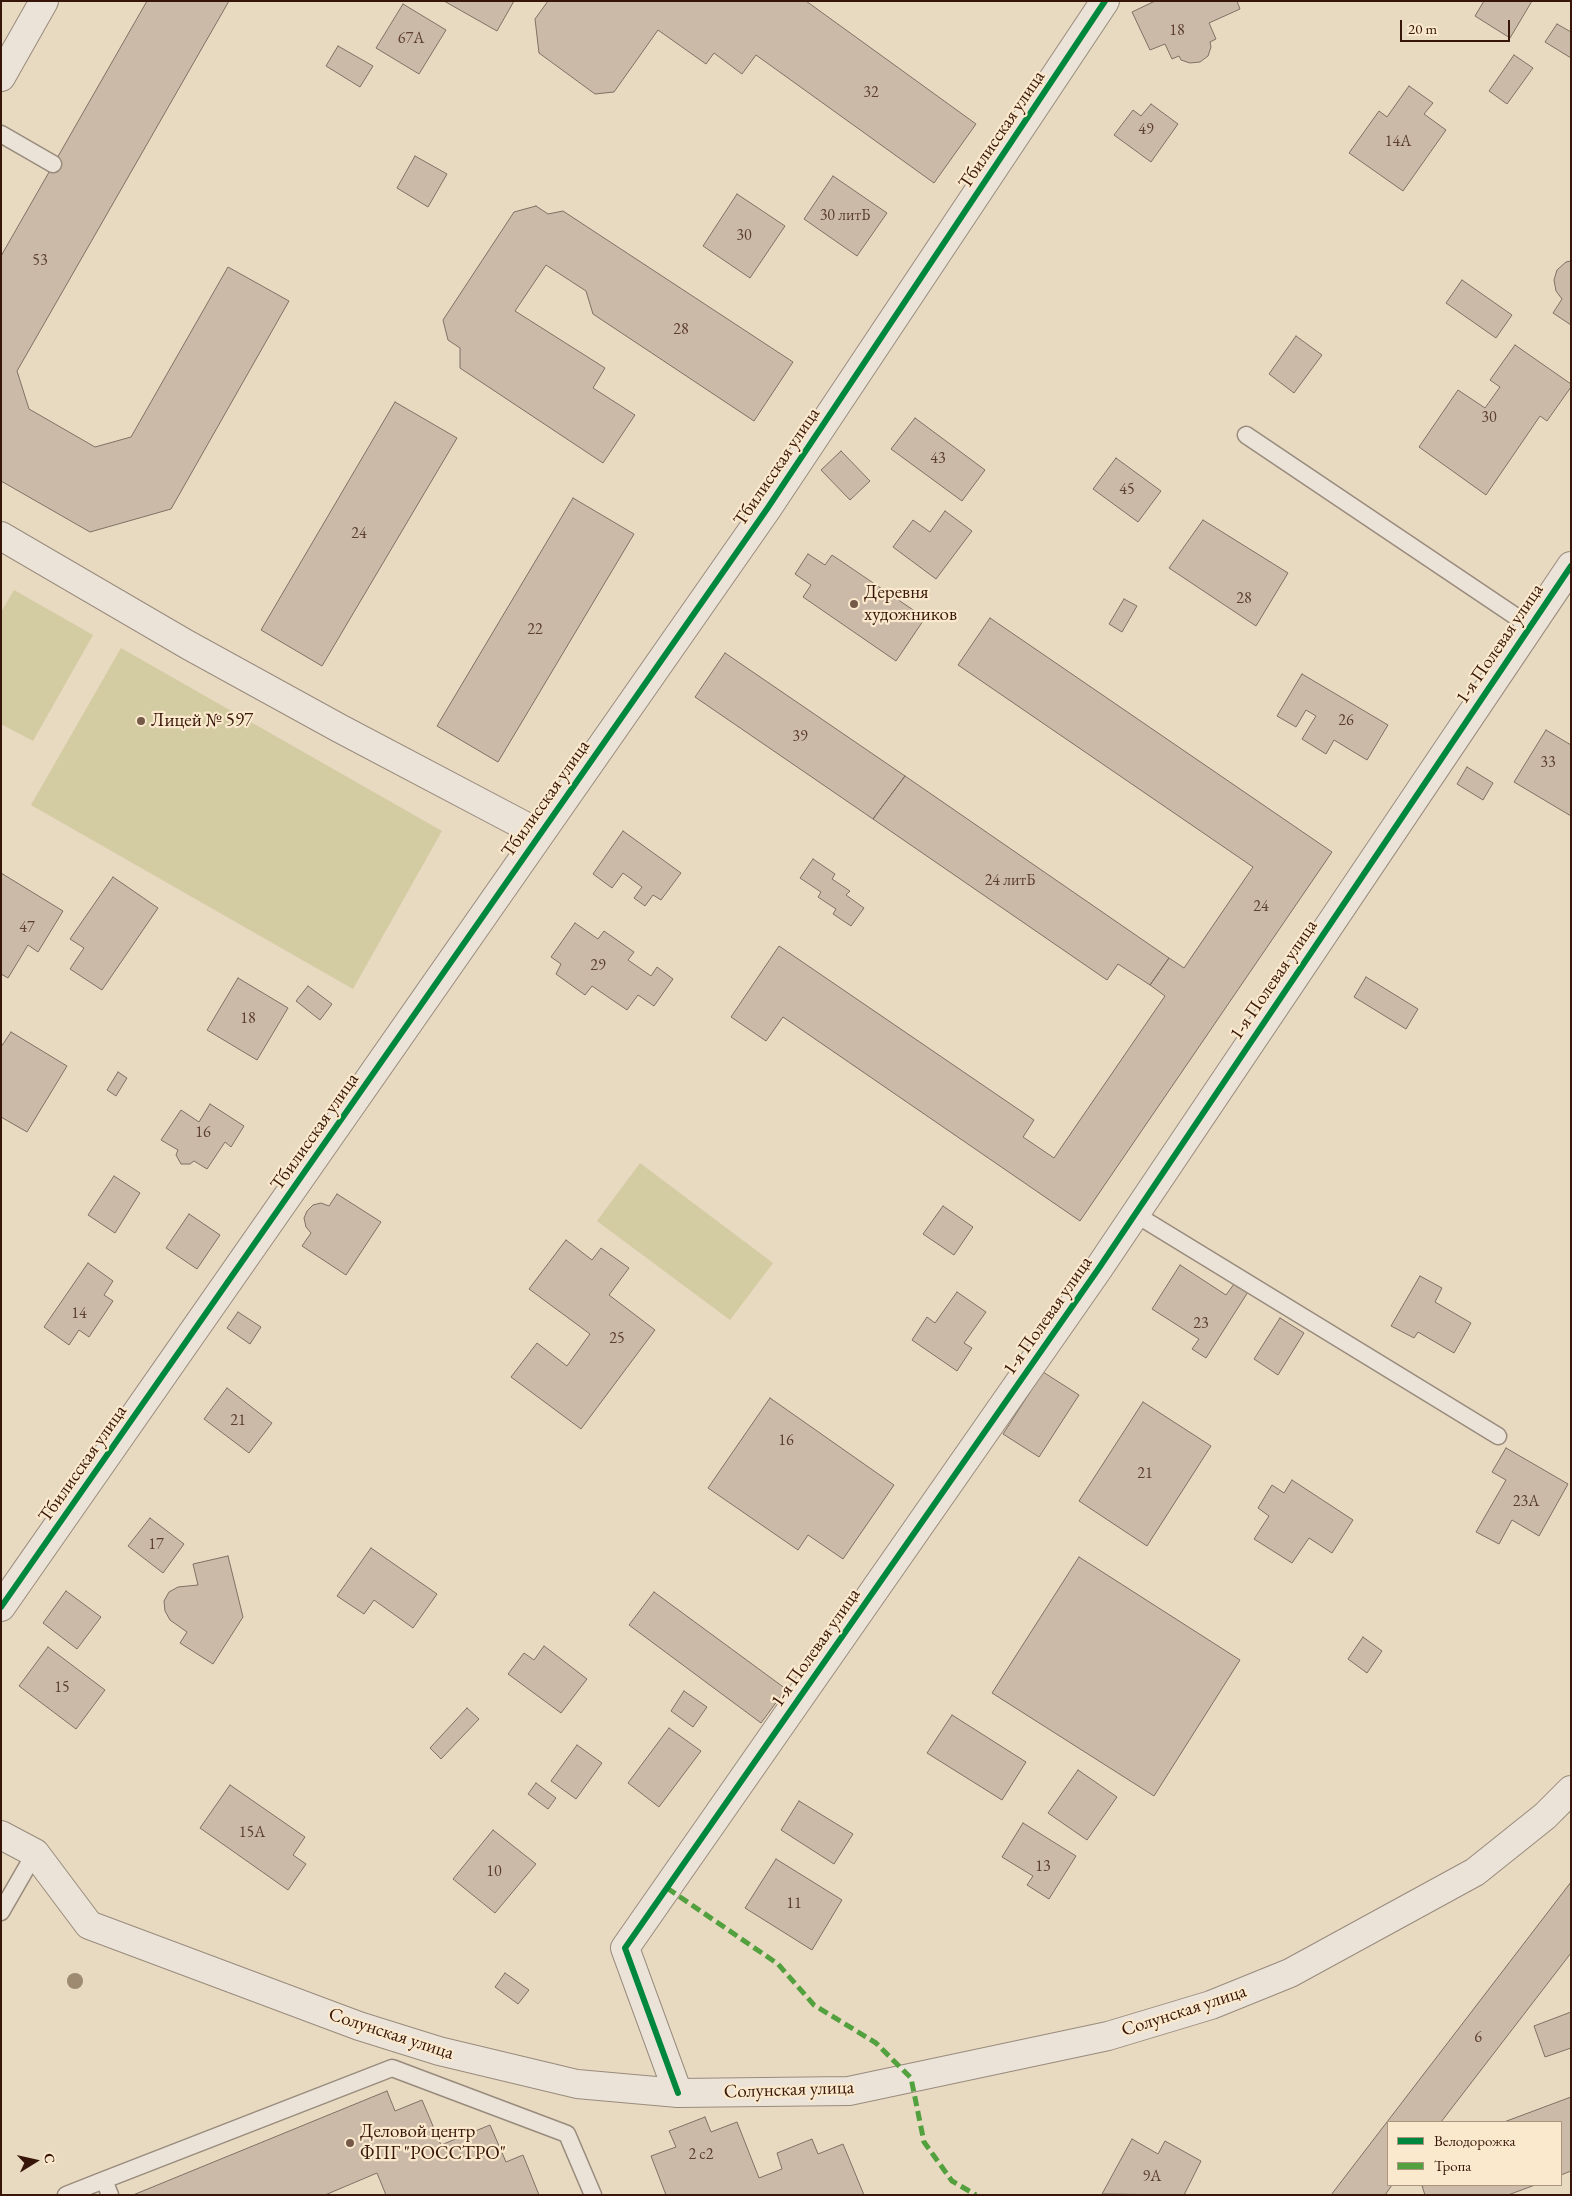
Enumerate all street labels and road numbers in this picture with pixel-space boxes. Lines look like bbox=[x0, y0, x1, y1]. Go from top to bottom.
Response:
street label: Тбилисская улица bbox=[954, 66, 1050, 194]
street label: Тбилисская улица bbox=[729, 403, 825, 531]
street label: 1-я Полевая улица bbox=[1451, 580, 1549, 708]
street label: Тбилисская улица bbox=[497, 736, 595, 862]
street label: 1-я Полевая улица bbox=[1225, 916, 1323, 1044]
street label: Тбилисская улица bbox=[266, 1069, 364, 1195]
street label: 1-я Полевая улица bbox=[998, 1252, 1098, 1380]
street label: Тбилисская улица bbox=[34, 1401, 132, 1527]
street label: 1-я Полевая улица bbox=[766, 1584, 866, 1712]
street label: Солунская улица bbox=[1119, 1980, 1249, 2042]
street label: Солунская улица bbox=[326, 2003, 456, 2065]
street label: Солунская улица bbox=[724, 2076, 854, 2104]

